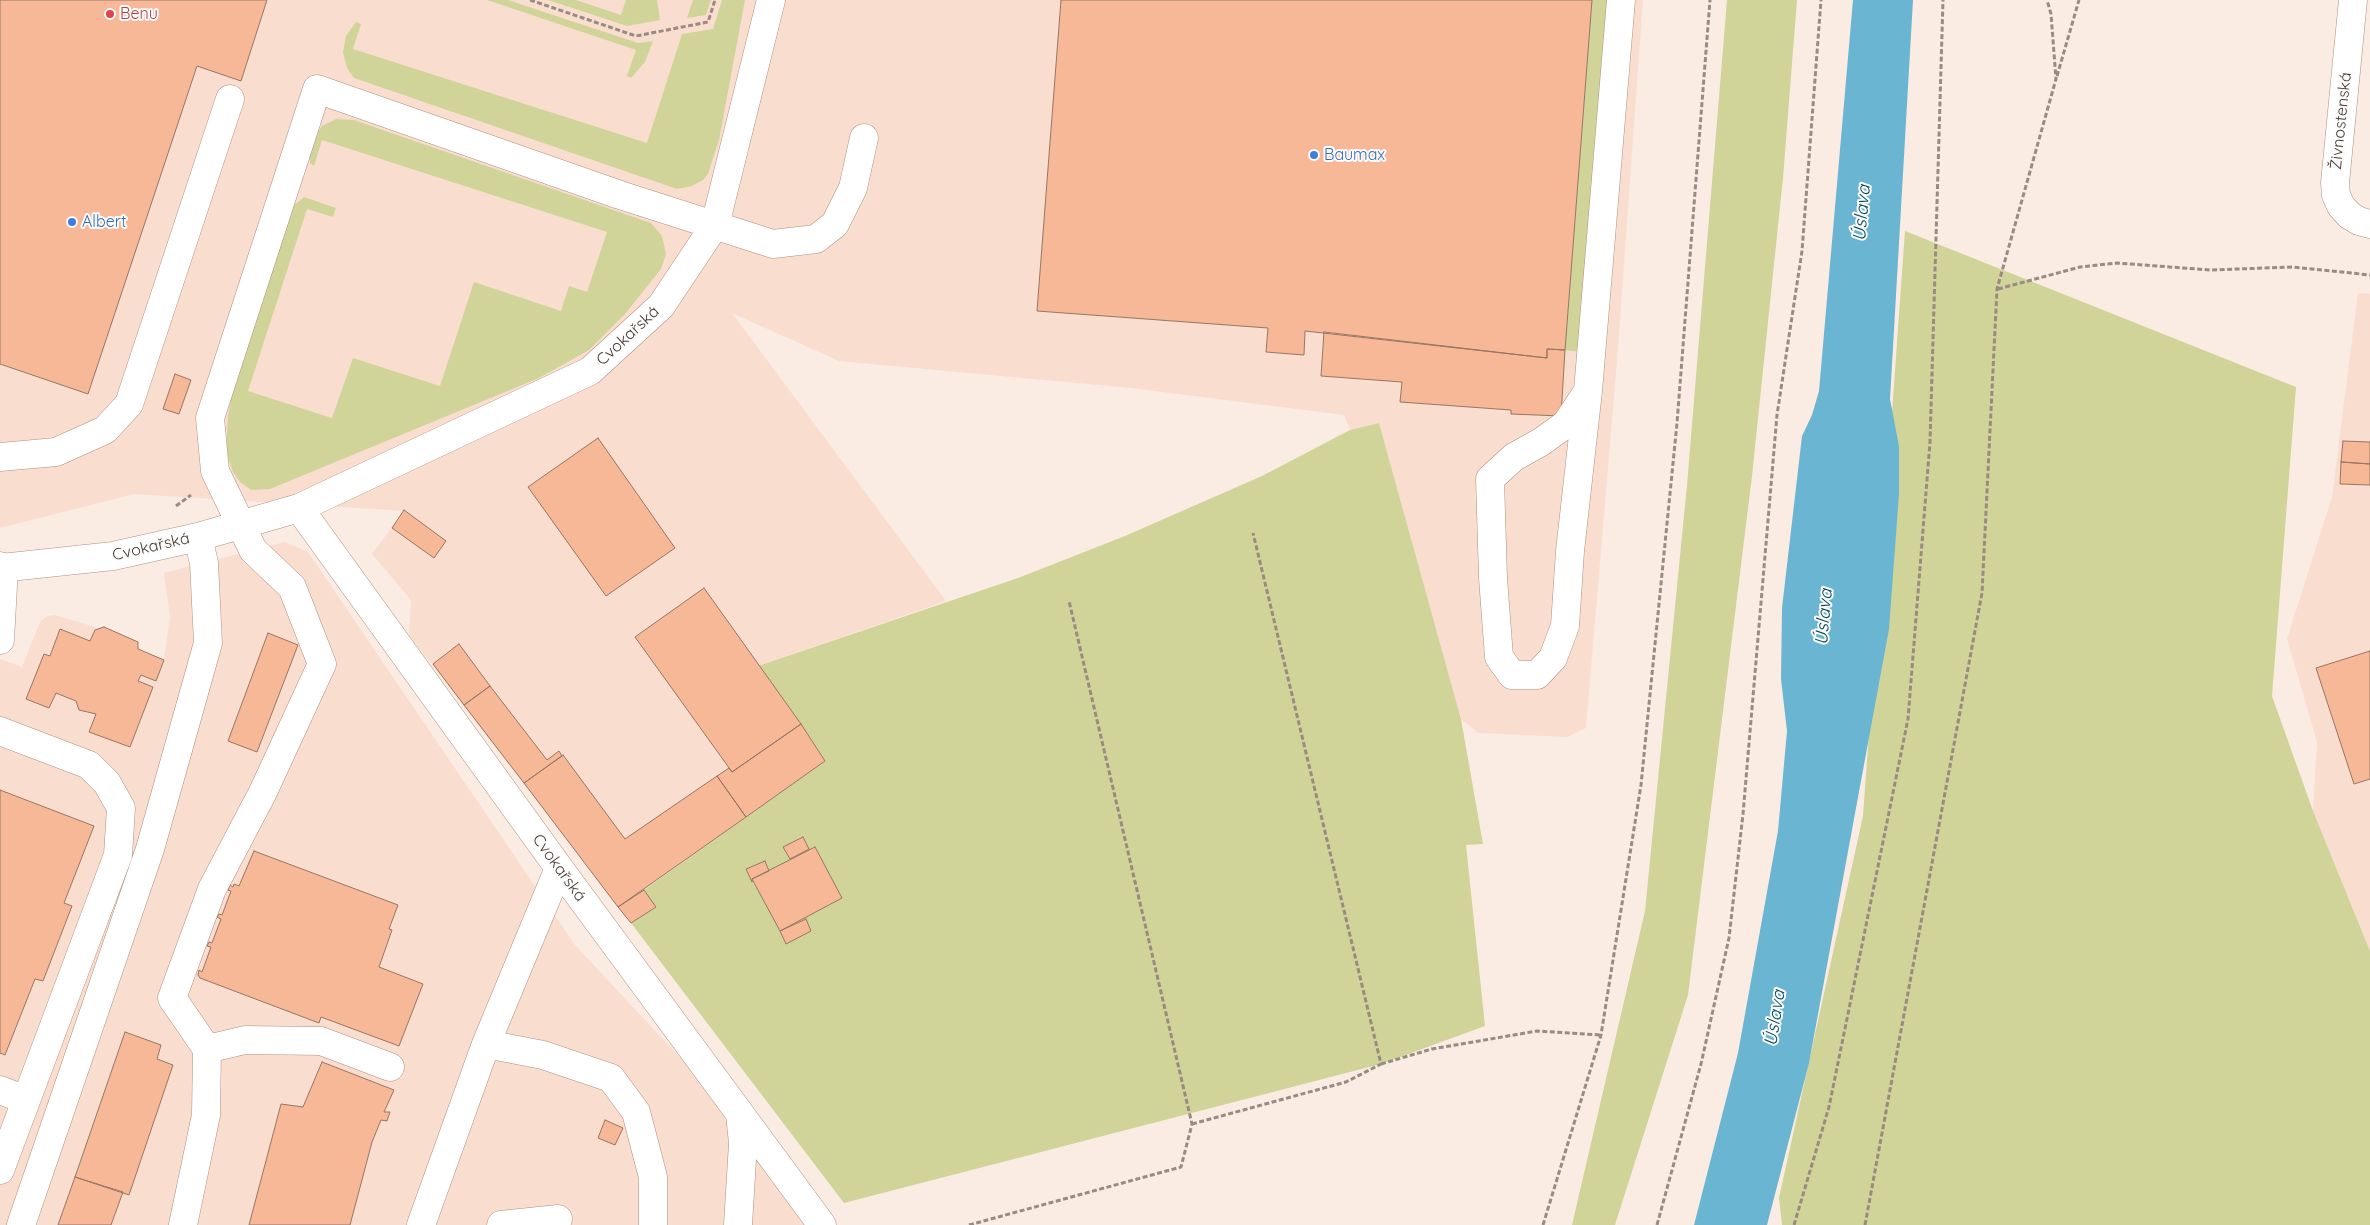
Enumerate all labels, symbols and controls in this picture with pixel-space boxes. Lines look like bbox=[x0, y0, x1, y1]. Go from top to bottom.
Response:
place label: Benu bbox=[120, 4, 158, 24]
marker: Benu bbox=[104, 8, 116, 20]
street label: Živnostenská bbox=[2326, 71, 2356, 171]
place label: Baumax bbox=[1324, 145, 1385, 165]
marker: Baumax bbox=[1308, 149, 1320, 161]
water label: Úslava bbox=[1849, 184, 1875, 242]
place label: Albert bbox=[82, 212, 126, 232]
marker: Albert bbox=[66, 216, 78, 228]
street label: Cvokařská bbox=[593, 302, 663, 370]
street label: Cvokařská bbox=[111, 529, 191, 565]
water label: Úslava bbox=[1811, 588, 1837, 646]
street label: Cvokařská bbox=[528, 831, 590, 905]
water label: Úslava bbox=[1760, 988, 1790, 1048]

